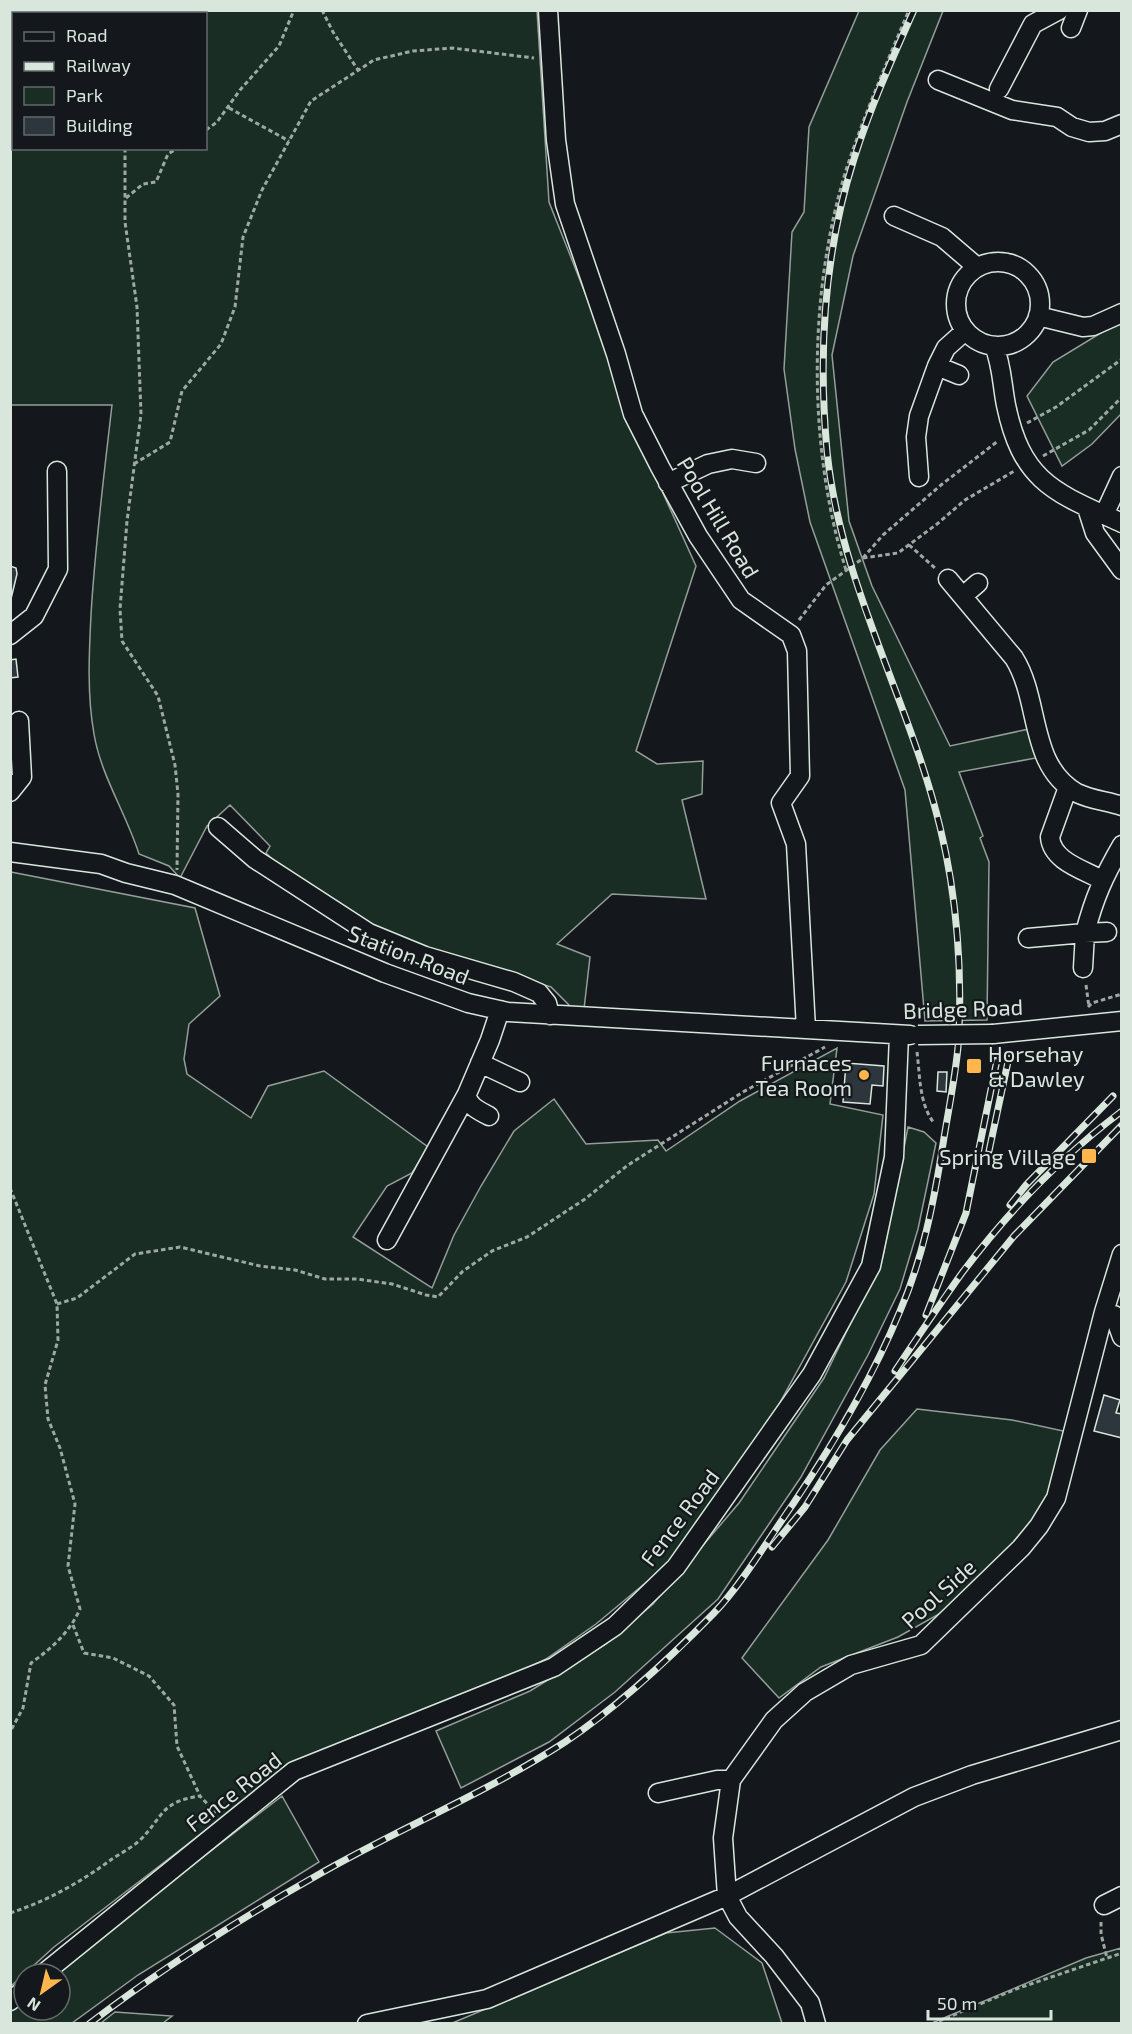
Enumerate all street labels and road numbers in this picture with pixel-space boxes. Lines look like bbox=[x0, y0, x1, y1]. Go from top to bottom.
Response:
street label: Pool Hill Road bbox=[673, 452, 765, 582]
street label: Station Road bbox=[345, 919, 473, 989]
street label: Bridge Road bbox=[903, 993, 1023, 1023]
street label: Fence Road bbox=[634, 1464, 724, 1570]
street label: Pool Side bbox=[896, 1553, 980, 1633]
street label: Fence Road bbox=[180, 1746, 286, 1836]

